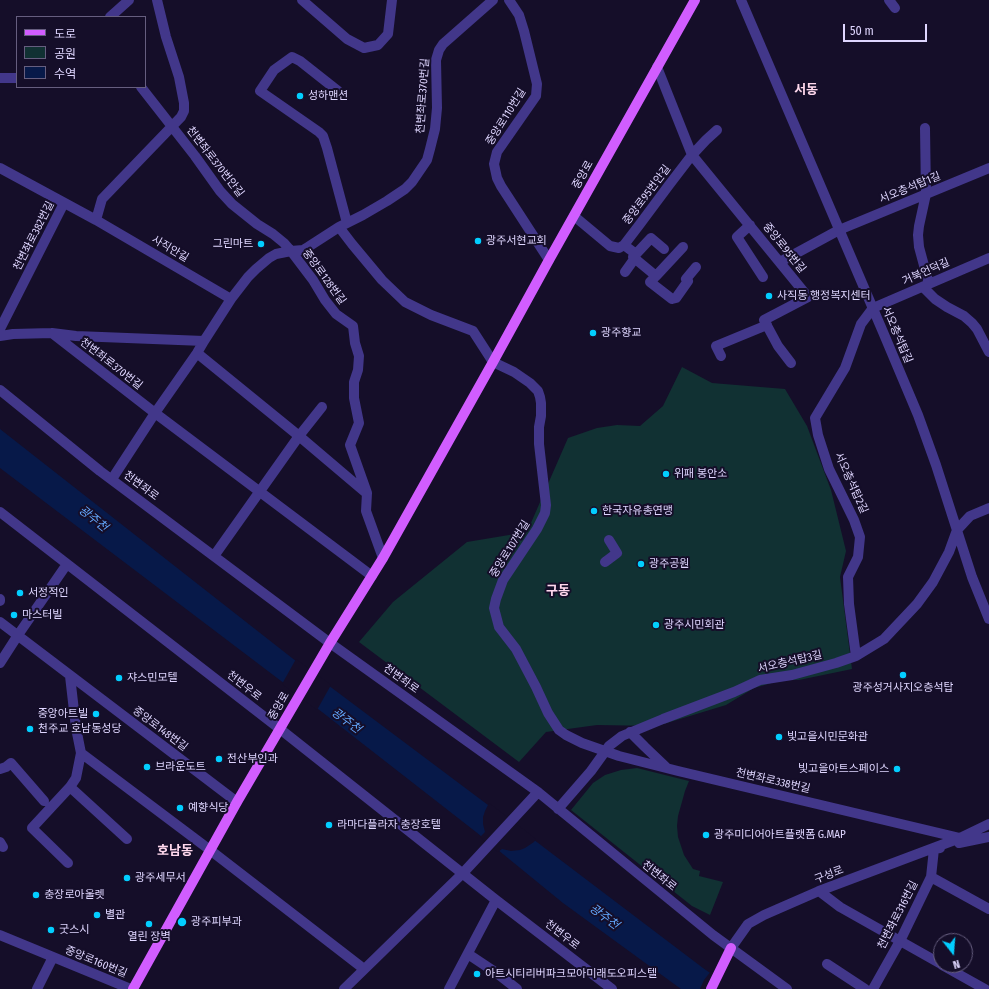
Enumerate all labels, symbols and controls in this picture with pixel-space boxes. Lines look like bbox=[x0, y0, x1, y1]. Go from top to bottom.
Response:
legend bbox=[16, 16, 146, 88]
scale bar bbox=[845, 16, 929, 42]
text: 50 m bbox=[850, 24, 874, 38]
text: 도로 bbox=[54, 27, 76, 41]
text: 공원 bbox=[54, 47, 76, 61]
street label: 천변좌로370번길 bbox=[414, 58, 432, 134]
text: 수역 bbox=[54, 67, 76, 81]
district label: 서동 bbox=[794, 82, 818, 98]
street label: 중앙로110번길 bbox=[483, 86, 529, 148]
place label: 성하맨션 bbox=[308, 89, 348, 103]
marker: 성하맨션 bbox=[295, 91, 305, 101]
street label: 천변좌로370번안길 bbox=[183, 124, 247, 200]
street label: 중앙로 bbox=[570, 159, 596, 191]
street label: 중앙로95번안길 bbox=[620, 163, 674, 227]
street label: 서오층석탑1길 bbox=[877, 170, 943, 206]
street label: 천변좌로382번길 bbox=[11, 199, 57, 273]
street label: 중앙로95번길 bbox=[760, 220, 808, 276]
street label: 사직안길 bbox=[149, 233, 191, 265]
place label: 광주서현교회 bbox=[486, 234, 547, 248]
marker: 광주서현교회 bbox=[473, 236, 483, 246]
place label: 그린마트 bbox=[213, 237, 253, 251]
marker: 그린마트 bbox=[256, 239, 266, 249]
street label: 중앙로128번길 bbox=[299, 247, 349, 307]
street label: 거북언덕길 bbox=[900, 256, 952, 288]
place label: 사직동 행정복지센터 bbox=[777, 289, 871, 303]
marker: 사직동 행정복지센터 bbox=[764, 291, 774, 301]
street label: 서오층석탑길 bbox=[879, 304, 915, 366]
place label: 광주향교 bbox=[601, 326, 641, 340]
marker: 광주향교 bbox=[588, 328, 598, 338]
street label: 천변좌로370번길 bbox=[77, 335, 145, 393]
street label: 서오층석탑2길 bbox=[832, 450, 870, 516]
place label: 위패 봉안소 bbox=[674, 467, 727, 481]
street label: 천변좌로 bbox=[121, 469, 161, 503]
marker: 위패 봉안소 bbox=[661, 469, 671, 479]
water label: 광주천 bbox=[76, 503, 110, 535]
place label: 한국자유총연맹 bbox=[602, 504, 673, 518]
marker: 한국자유총연맹 bbox=[589, 506, 599, 516]
street label: 중앙로107번길 bbox=[487, 518, 533, 580]
place label: 광주공원 bbox=[649, 557, 689, 571]
marker: 광주공원 bbox=[636, 559, 646, 569]
district label: 구동 bbox=[546, 583, 570, 599]
place label: 서정적인 bbox=[28, 586, 68, 600]
marker: 서정적인 bbox=[15, 588, 25, 598]
place label: 마스터빌 bbox=[22, 608, 62, 622]
marker: 마스터빌 bbox=[9, 610, 19, 620]
place label: 광주시민회관 bbox=[664, 618, 725, 632]
marker: 광주시민회관 bbox=[651, 620, 661, 630]
street label: 서오층석탑3길 bbox=[757, 648, 823, 676]
street label: 천변좌로 bbox=[381, 662, 421, 696]
street label: 천변우로 bbox=[224, 668, 264, 704]
marker: 광주성거사지오층석탑 bbox=[898, 670, 908, 680]
place label: 쟈스민모텔 bbox=[127, 671, 178, 685]
marker: 쟈스민모텔 bbox=[114, 673, 124, 683]
place label: 광주성거사지오층석탑 bbox=[852, 681, 954, 695]
street label: 중앙로 bbox=[266, 690, 292, 722]
street label: 중앙로148번길 bbox=[130, 704, 190, 754]
water label: 광주천 bbox=[328, 705, 364, 737]
place label: 중앙아트빌 bbox=[37, 707, 88, 721]
marker: 중앙아트빌 bbox=[91, 709, 101, 719]
place label: 천주교 호남동성당 bbox=[38, 722, 122, 736]
marker: 천주교 호남동성당 bbox=[25, 724, 35, 734]
place label: 빛고을시민문화관 bbox=[787, 730, 868, 744]
marker: 빛고을시민문화관 bbox=[774, 732, 784, 742]
place label: 전산부인과 bbox=[227, 752, 278, 766]
marker: 전산부인과 bbox=[214, 754, 224, 764]
place label: 브라운도트 bbox=[155, 760, 206, 774]
marker: 브라운도트 bbox=[142, 762, 152, 772]
place label: 빛고을아트스페이스 bbox=[798, 762, 889, 776]
marker: 빛고을아트스페이스 bbox=[892, 764, 902, 774]
street label: 천변좌로338번길 bbox=[734, 766, 812, 796]
place label: 예향식당 bbox=[188, 801, 228, 815]
marker: 예향식당 bbox=[175, 803, 185, 813]
place label: 라마다플라자 충장호텔 bbox=[337, 818, 441, 832]
marker: 라마다플라자 충장호텔 bbox=[324, 820, 334, 830]
place label: 광주미디어아트플랫폼 G.MAP bbox=[714, 828, 846, 842]
marker: 광주미디어아트플랫폼 G.MAP bbox=[701, 830, 711, 840]
district label: 호남동 bbox=[157, 843, 193, 859]
street label: 천변좌로 bbox=[639, 858, 679, 894]
street label: 구성로 bbox=[812, 863, 846, 887]
place label: 광주세무서 bbox=[135, 871, 186, 885]
marker: 광주세무서 bbox=[122, 873, 132, 883]
street label: 천변좌로316번길 bbox=[875, 879, 921, 951]
place label: 충장로아울렛 bbox=[44, 888, 105, 902]
marker: 충장로아울렛 bbox=[31, 890, 41, 900]
water label: 광주천 bbox=[586, 901, 622, 933]
place label: 별관 bbox=[105, 908, 125, 922]
marker: 별관 bbox=[92, 910, 102, 920]
place label: 광주피부과 bbox=[191, 915, 242, 929]
marker: 광주피부과 bbox=[176, 916, 188, 928]
street label: 천변우로 bbox=[542, 917, 582, 953]
marker: 열린 장벽 bbox=[144, 919, 154, 929]
place label: 굿스시 bbox=[59, 923, 89, 937]
marker: 굿스시 bbox=[46, 925, 56, 935]
place label: 열린 장벽 bbox=[127, 930, 171, 944]
north arrow bbox=[933, 933, 973, 973]
street label: 중앙로160번길 bbox=[63, 944, 129, 980]
text: N bbox=[951, 957, 961, 971]
place label: 아트시티리버파크모아미래도오피스텔 bbox=[485, 967, 657, 981]
marker: 아트시티리버파크모아미래도오피스텔 bbox=[472, 969, 482, 979]

